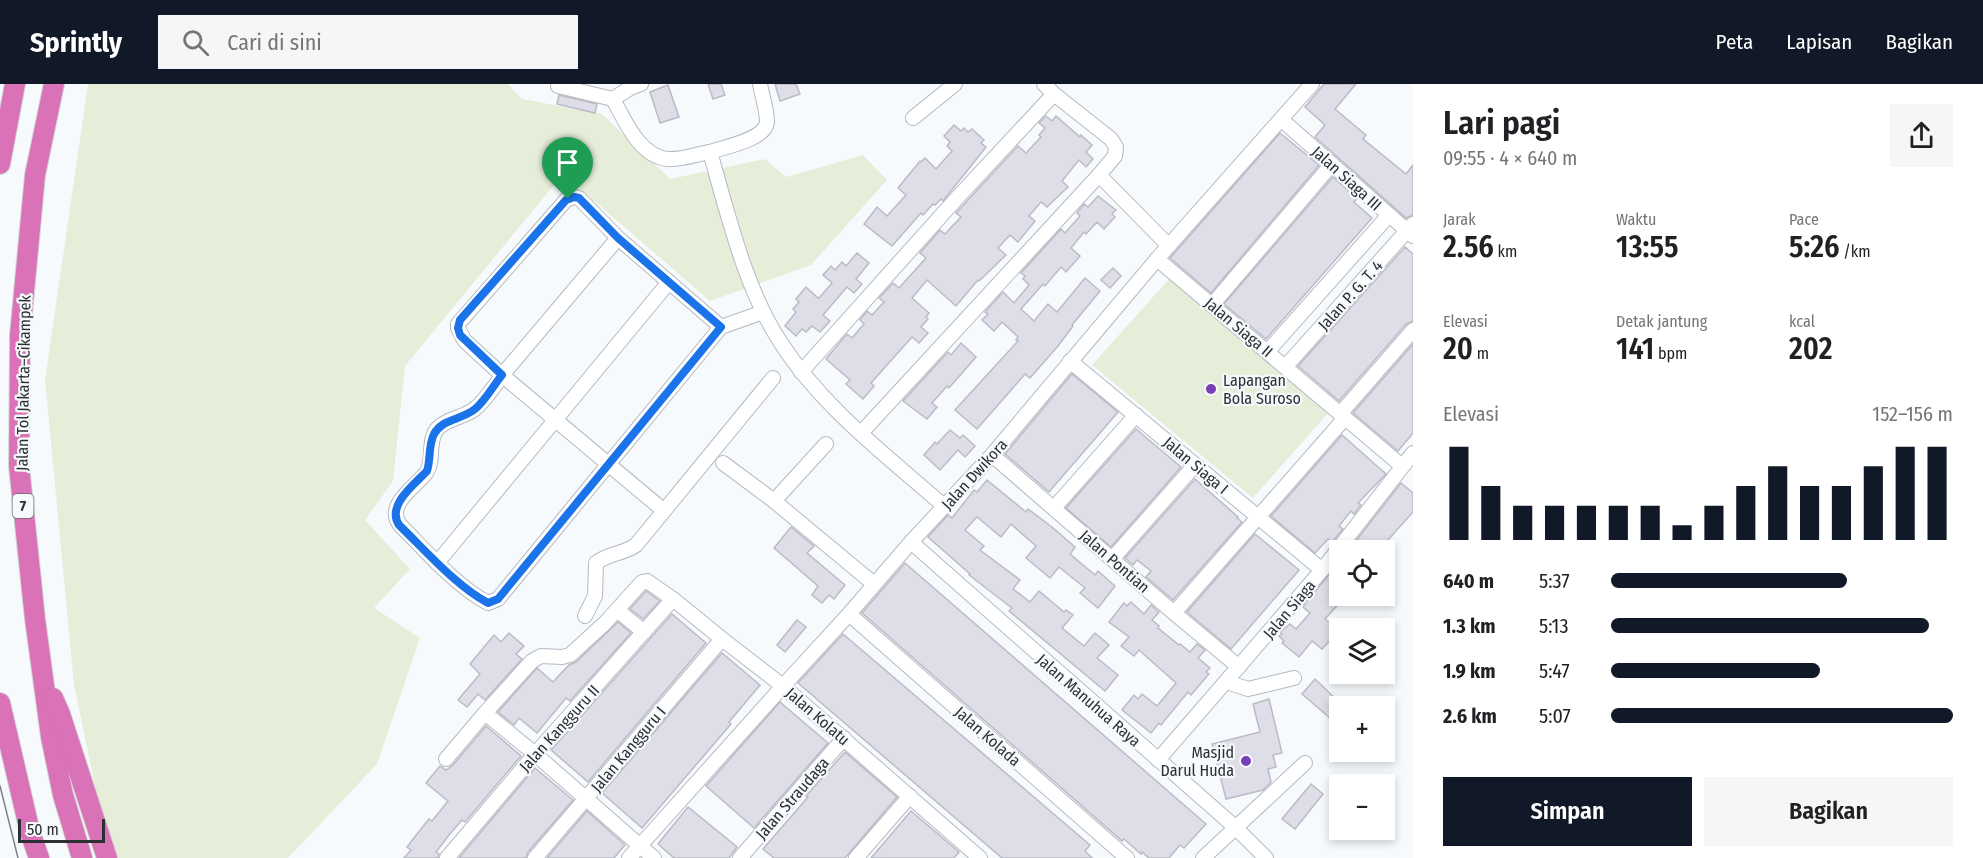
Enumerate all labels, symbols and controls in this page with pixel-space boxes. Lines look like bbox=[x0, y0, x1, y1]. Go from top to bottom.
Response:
search box bbox=[158, 15, 578, 69]
text: Sprintly bbox=[30, 26, 122, 59]
icon: search bbox=[179, 26, 212, 59]
text: Cari di sini bbox=[227, 29, 322, 56]
text: Peta bbox=[1716, 29, 1753, 55]
text: Lapisan bbox=[1786, 29, 1852, 55]
text: Bagikan bbox=[1885, 29, 1953, 55]
text: Lari pagi bbox=[1443, 103, 1560, 143]
button: share bbox=[1890, 104, 1953, 167]
pin bbox=[542, 137, 593, 199]
street label: Jalan Siaga III bbox=[1308, 142, 1385, 215]
icon: arrive bbox=[551, 146, 584, 179]
text: 09:55 · 4 × 640 m bbox=[1443, 146, 1577, 170]
text: Jarak bbox=[1443, 210, 1476, 229]
text: Waktu bbox=[1616, 210, 1656, 229]
text: Pace bbox=[1789, 210, 1819, 229]
text: 2.56 bbox=[1443, 229, 1494, 265]
text: 13:55 bbox=[1616, 229, 1678, 265]
text: 5:26 bbox=[1789, 229, 1840, 265]
text: km bbox=[1494, 242, 1517, 261]
text: /km bbox=[1840, 242, 1871, 261]
street label: Jalan P. G. T. 4 bbox=[1314, 256, 1387, 334]
street label: Jalan Siaga II bbox=[1201, 293, 1277, 361]
street label: Jalan Tol Jakarta–Cikampek bbox=[12, 294, 35, 471]
text: Elevasi bbox=[1443, 312, 1488, 331]
text: Detak jantung bbox=[1616, 312, 1707, 331]
text: kcal bbox=[1789, 312, 1815, 331]
text: 20 bbox=[1443, 331, 1473, 367]
text: 141 bbox=[1616, 331, 1654, 367]
text: 202 bbox=[1789, 331, 1832, 367]
text: m bbox=[1473, 344, 1489, 363]
text: bpm bbox=[1654, 344, 1687, 363]
place label: Lapangan Bola Suroso bbox=[1223, 371, 1301, 408]
marker: Lapangan Bola Suroso bbox=[1204, 382, 1218, 396]
text: Elevasi bbox=[1443, 402, 1499, 426]
text: 152–156 m bbox=[1872, 402, 1953, 426]
street label: Jalan Siaga I bbox=[1159, 433, 1232, 498]
street label: Jalan Dwikora bbox=[938, 435, 1011, 514]
road number: 7 bbox=[12, 494, 34, 518]
street label: Jalan Pontian bbox=[1076, 526, 1154, 597]
map controls bbox=[1329, 540, 1395, 840]
button: locate bbox=[1329, 540, 1395, 606]
text: 640 m bbox=[1443, 569, 1494, 593]
text: 5:37 bbox=[1539, 569, 1570, 593]
street label: Jalan Siaga bbox=[1259, 576, 1320, 643]
text: 1.3 km bbox=[1443, 614, 1495, 638]
text: 5:13 bbox=[1539, 614, 1568, 638]
button: layers bbox=[1329, 618, 1395, 684]
street label: Jalan Manuhua Raya bbox=[1033, 650, 1145, 751]
text: 1.9 km bbox=[1443, 659, 1496, 683]
text: 5:47 bbox=[1539, 659, 1570, 683]
street label: Jalan Kangguru II bbox=[515, 681, 603, 776]
street label: Jalan Kolatu bbox=[782, 683, 854, 749]
button: + bbox=[1329, 696, 1395, 762]
street label: Jalan Kangguru I bbox=[587, 703, 670, 796]
street label: Jalan Kolada bbox=[951, 703, 1025, 770]
text: 2.6 km bbox=[1443, 704, 1497, 728]
text: 5:07 bbox=[1539, 704, 1571, 728]
place label: Masjid Darul Huda bbox=[1161, 743, 1234, 780]
street label: Jalan Straudaga bbox=[752, 753, 833, 843]
marker: Masjid Darul Huda bbox=[1239, 754, 1253, 768]
button: − bbox=[1329, 774, 1395, 840]
button: Simpan bbox=[1443, 777, 1692, 846]
button: Bagikan bbox=[1704, 777, 1953, 846]
scale bar bbox=[18, 816, 105, 844]
text: 50 m bbox=[27, 820, 59, 839]

